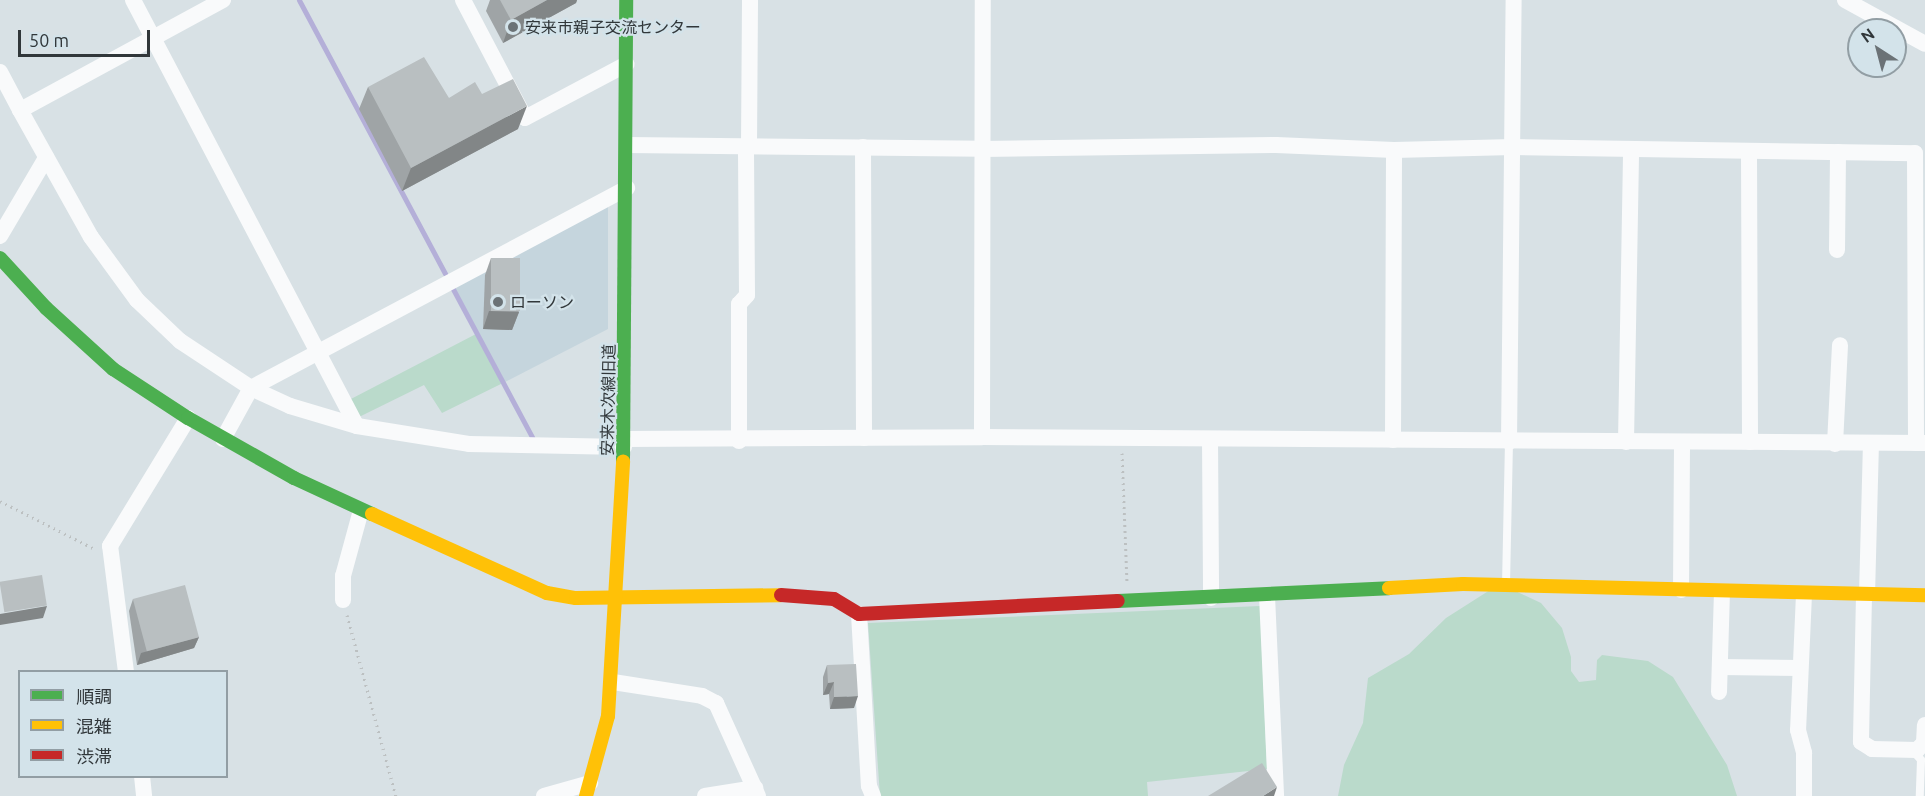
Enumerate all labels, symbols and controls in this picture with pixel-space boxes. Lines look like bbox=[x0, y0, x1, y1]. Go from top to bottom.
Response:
place label: 安来市親子交流センター bbox=[525, 17, 701, 37]
scale bar bbox=[21, 18, 153, 56]
north arrow bbox=[1847, 18, 1907, 78]
marker: 安来市親子交流センター bbox=[506, 20, 520, 34]
text: N bbox=[1857, 24, 1878, 46]
text: 50 m bbox=[29, 30, 69, 50]
place label: ローソン bbox=[510, 292, 574, 312]
marker: ローソン bbox=[491, 295, 505, 309]
street label: 安来木次線旧道 bbox=[597, 344, 619, 456]
legend bbox=[18, 670, 228, 778]
text: 順調 bbox=[76, 686, 112, 706]
text: 混雑 bbox=[76, 716, 112, 736]
text: 渋滞 bbox=[76, 746, 112, 766]

